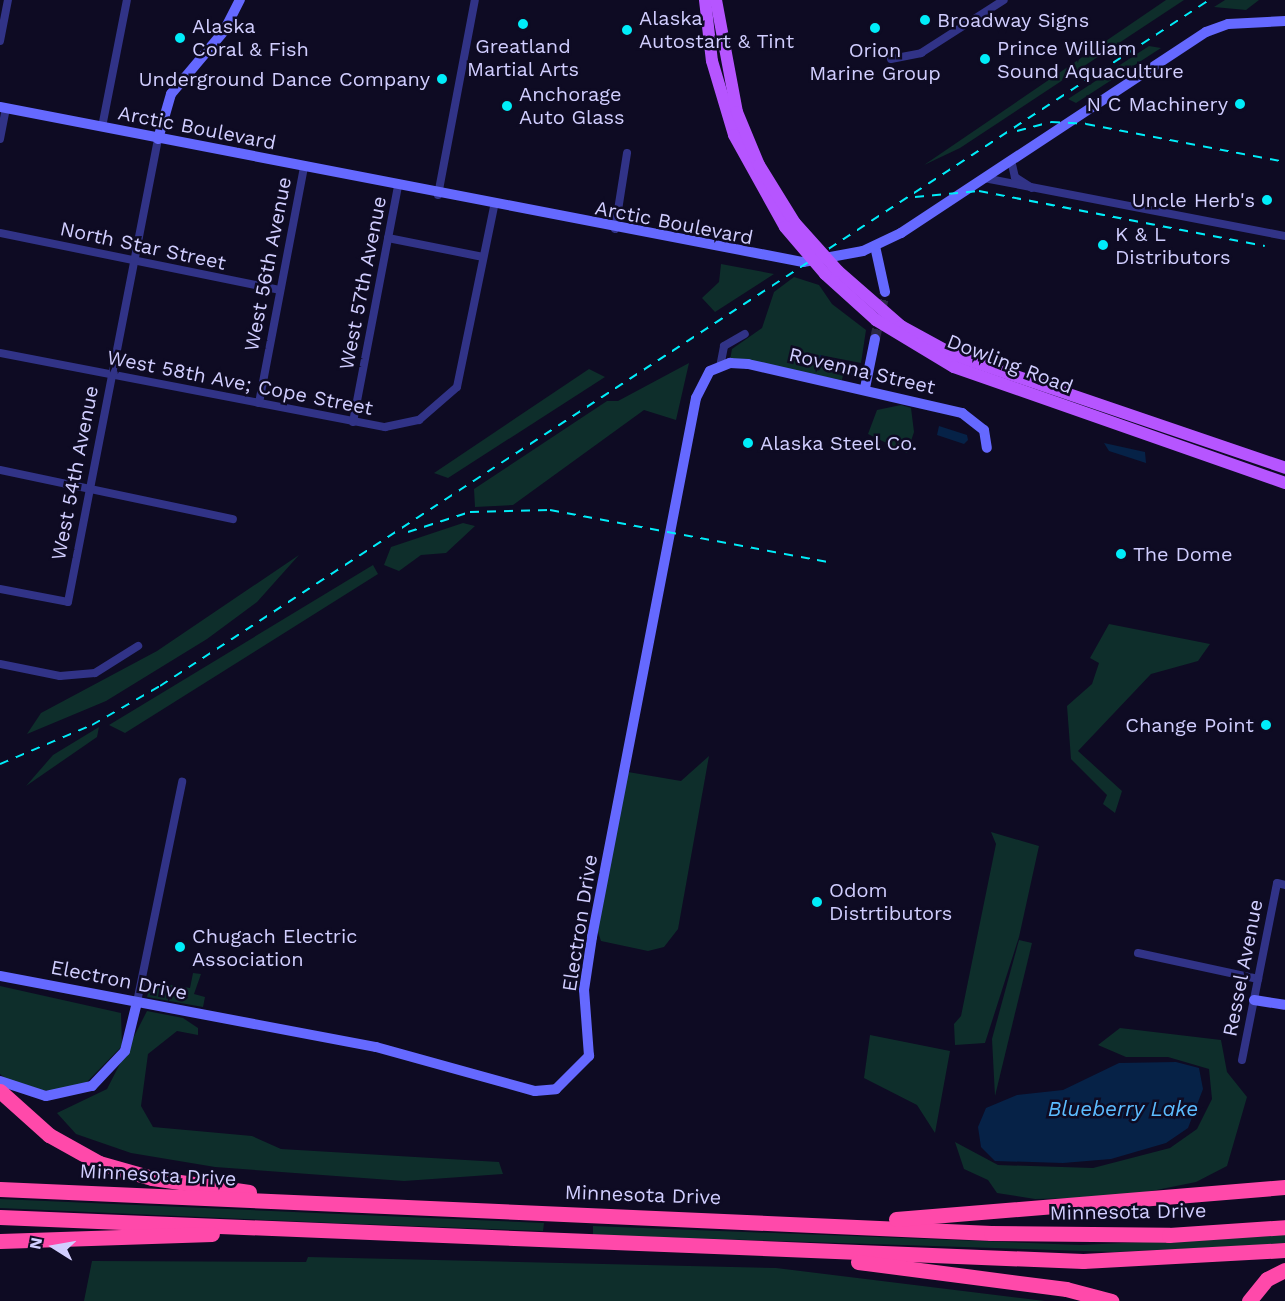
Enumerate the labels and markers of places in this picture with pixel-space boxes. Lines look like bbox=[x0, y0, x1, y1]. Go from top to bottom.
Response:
place label: Alaska Autostart & Tint bbox=[639, 6, 795, 53]
place label: Broadway Signs bbox=[937, 8, 1090, 32]
marker: Broadway Signs bbox=[918, 13, 932, 27]
place label: Alaska Coral & Fish bbox=[192, 14, 310, 61]
marker: Greatland Martial Arts bbox=[516, 17, 530, 31]
marker: Orion Marine Group bbox=[868, 21, 882, 35]
marker: Alaska Autostart & Tint bbox=[620, 23, 634, 37]
marker: Alaska Coral & Fish bbox=[173, 31, 187, 45]
place label: Greatland Martial Arts bbox=[466, 34, 580, 81]
place label: Prince William Sound Aquaculture bbox=[997, 36, 1184, 83]
place label: Orion Marine Group bbox=[809, 38, 941, 85]
marker: Prince William Sound Aquaculture bbox=[978, 52, 992, 66]
place label: Underground Dance Company bbox=[139, 67, 430, 91]
marker: Underground Dance Company bbox=[435, 72, 449, 86]
place label: Anchorage Auto Glass bbox=[519, 83, 625, 130]
place label: N C Machinery bbox=[1086, 92, 1228, 116]
marker: N C Machinery bbox=[1233, 97, 1247, 111]
marker: Anchorage Auto Glass bbox=[500, 99, 514, 113]
place label: Uncle Herb's bbox=[1132, 188, 1255, 212]
marker: Uncle Herb's bbox=[1260, 193, 1274, 207]
place label: K & L Distributors bbox=[1115, 222, 1231, 269]
marker: K & L Distributors bbox=[1096, 238, 1110, 252]
place label: Alaska Steel Co. bbox=[760, 431, 918, 455]
marker: Alaska Steel Co. bbox=[741, 436, 755, 450]
place label: The Dome bbox=[1133, 542, 1232, 566]
marker: The Dome bbox=[1114, 547, 1128, 561]
place label: Change Point bbox=[1125, 713, 1254, 737]
marker: Change Point bbox=[1259, 718, 1273, 732]
place label: Odom Distrtibutors bbox=[829, 879, 952, 926]
marker: Odom Distrtibutors bbox=[810, 895, 824, 909]
place label: Chugach Electric Association bbox=[192, 924, 357, 971]
marker: Chugach Electric Association bbox=[173, 940, 187, 954]

